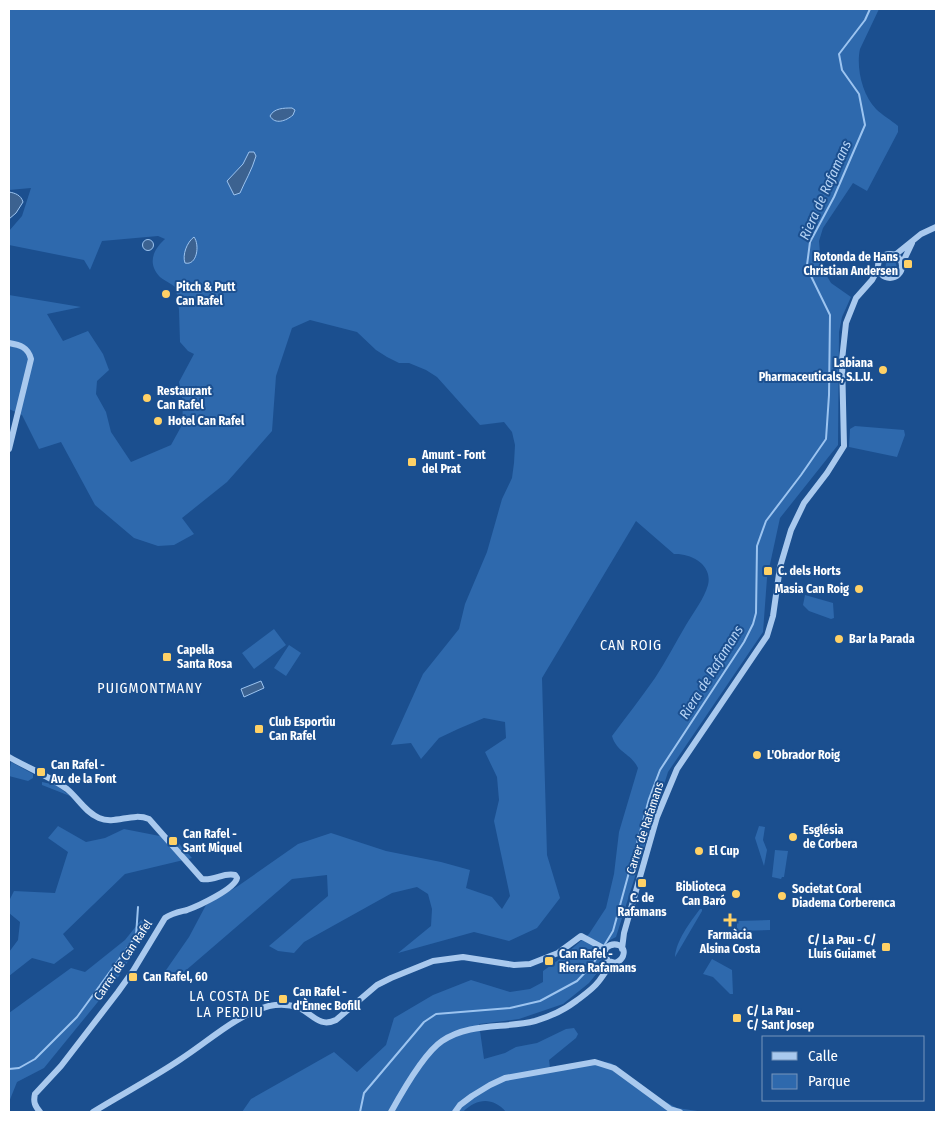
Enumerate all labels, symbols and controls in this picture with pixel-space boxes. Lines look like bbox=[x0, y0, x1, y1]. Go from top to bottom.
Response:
water label: Riera de Rafamans bbox=[796, 138, 855, 243]
place label: Rotonda de Hans Christian Andersen bbox=[803, 250, 899, 278]
marker: Rotonda de Hans Christian Andersen bbox=[902, 258, 914, 270]
place label: Pitch & Putt Can Rafel bbox=[176, 280, 236, 308]
marker: Pitch & Putt Can Rafel bbox=[160, 288, 172, 300]
place label: Labiana Pharmaceuticals, S.L.U. bbox=[759, 356, 873, 384]
marker: Labiana Pharmaceuticals, S.L.U. bbox=[877, 364, 889, 376]
place label: Restaurant Can Rafel bbox=[157, 384, 212, 412]
marker: Restaurant Can Rafel bbox=[141, 392, 153, 404]
place label: Hotel Can Rafel bbox=[168, 414, 245, 428]
marker: Hotel Can Rafel bbox=[152, 415, 164, 427]
place label: Amunt - Font del Prat bbox=[421, 448, 486, 476]
marker: Amunt - Font del Prat bbox=[406, 456, 418, 468]
place label: C. dels Horts bbox=[778, 564, 841, 578]
marker: C. dels Horts bbox=[762, 565, 774, 577]
place label: Masia Can Roig bbox=[775, 582, 849, 596]
marker: Masia Can Roig bbox=[853, 583, 865, 595]
water label: Riera de Rafamans bbox=[676, 622, 747, 722]
place label: Bar la Parada bbox=[849, 632, 915, 646]
marker: Bar la Parada bbox=[833, 633, 845, 645]
district label: CAN ROIG bbox=[600, 637, 662, 654]
place label: Capella Santa Rosa bbox=[177, 643, 232, 671]
marker: Capella Santa Rosa bbox=[161, 651, 173, 663]
district label: PUIGMONTMANY bbox=[97, 680, 203, 697]
place label: Club Esportiu Can Rafel bbox=[269, 715, 335, 743]
marker: Club Esportiu Can Rafel bbox=[253, 723, 265, 735]
place label: L'Obrador Roig bbox=[767, 748, 840, 762]
marker: L'Obrador Roig bbox=[751, 749, 763, 761]
place label: Can Rafel - Av. de la Font bbox=[50, 758, 117, 786]
marker: Can Rafel - Av. de la Font bbox=[35, 766, 47, 778]
street label: Carrer de Rafamans bbox=[623, 780, 667, 876]
place label: Església de Corbera bbox=[803, 823, 858, 851]
place label: Can Rafel - Sant Miquel bbox=[183, 827, 243, 855]
marker: Església de Corbera bbox=[787, 831, 799, 843]
marker: Can Rafel - Sant Miquel bbox=[167, 835, 179, 847]
place label: El Cup bbox=[709, 844, 740, 858]
marker: El Cup bbox=[693, 845, 705, 857]
marker: C. de Rafamans bbox=[636, 877, 648, 889]
place label: Biblioteca Can Baró bbox=[676, 880, 727, 908]
place label: Societat Coral Diadema Corberenca bbox=[792, 882, 895, 910]
marker: Biblioteca Can Baró bbox=[730, 888, 742, 900]
marker: Societat Coral Diadema Corberenca bbox=[776, 890, 788, 902]
place label: C. de Rafamans bbox=[618, 891, 667, 919]
marker: Farmàcia Alsina Costa bbox=[724, 914, 736, 926]
street label: Carrer de Can Rafel bbox=[91, 917, 155, 1003]
place label: Farmàcia Alsina Costa bbox=[699, 928, 760, 956]
place label: C/ La Pau - C/ Lluís Guiamet bbox=[808, 933, 877, 961]
marker: C/ La Pau - C/ Lluís Guiamet bbox=[880, 941, 892, 953]
place label: Can Rafel - Riera Rafamans bbox=[559, 947, 637, 975]
marker: Can Rafel - Riera Rafamans bbox=[543, 955, 555, 967]
place label: Can Rafel, 60 bbox=[143, 970, 208, 984]
marker: Can Rafel, 60 bbox=[127, 971, 139, 983]
place label: Can Rafel - d'Ènnec Bofill bbox=[293, 985, 361, 1013]
district label: LA COSTA DE LA PERDIU bbox=[189, 988, 271, 1021]
marker: Can Rafel - d'Ènnec Bofill bbox=[277, 993, 289, 1005]
place label: C/ La Pau - C/ Sant Josep bbox=[747, 1004, 815, 1032]
marker: C/ La Pau - C/ Sant Josep bbox=[731, 1012, 743, 1024]
legend bbox=[762, 1036, 925, 1101]
text: Calle bbox=[808, 1047, 838, 1065]
text: Parque bbox=[808, 1072, 851, 1090]

